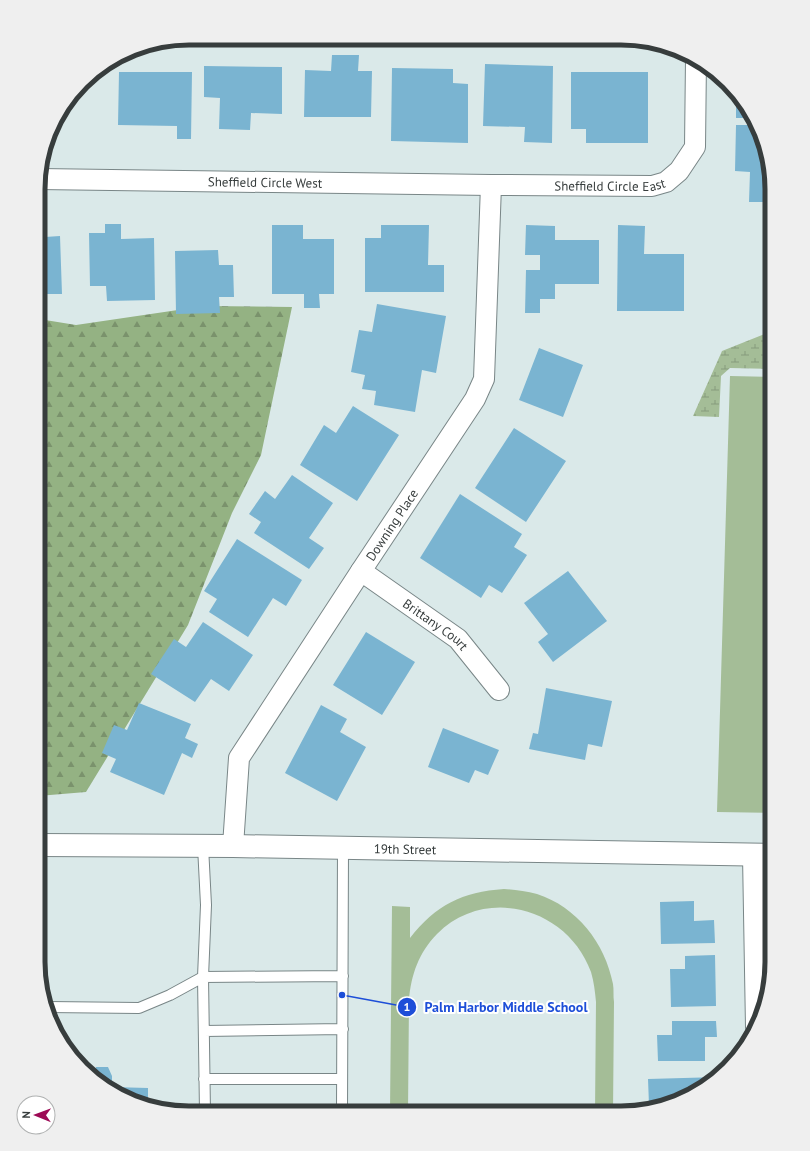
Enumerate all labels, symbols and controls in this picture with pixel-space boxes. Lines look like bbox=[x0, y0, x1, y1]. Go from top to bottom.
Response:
street label: Sheffield Circle West bbox=[208, 173, 323, 191]
street label: Sheffield Circle East bbox=[554, 174, 668, 195]
street label: Downing Place bbox=[362, 486, 422, 564]
street label: Brittany Court bbox=[400, 595, 473, 654]
street label: 19th Street bbox=[374, 840, 437, 858]
callout: Palm Harbor Middle School bbox=[397, 994, 596, 1020]
text: Palm Harbor Middle School bbox=[424, 998, 588, 1016]
text: 1 bbox=[404, 999, 410, 1014]
north arrow bbox=[16, 1095, 56, 1135]
text: N bbox=[19, 1111, 33, 1119]

